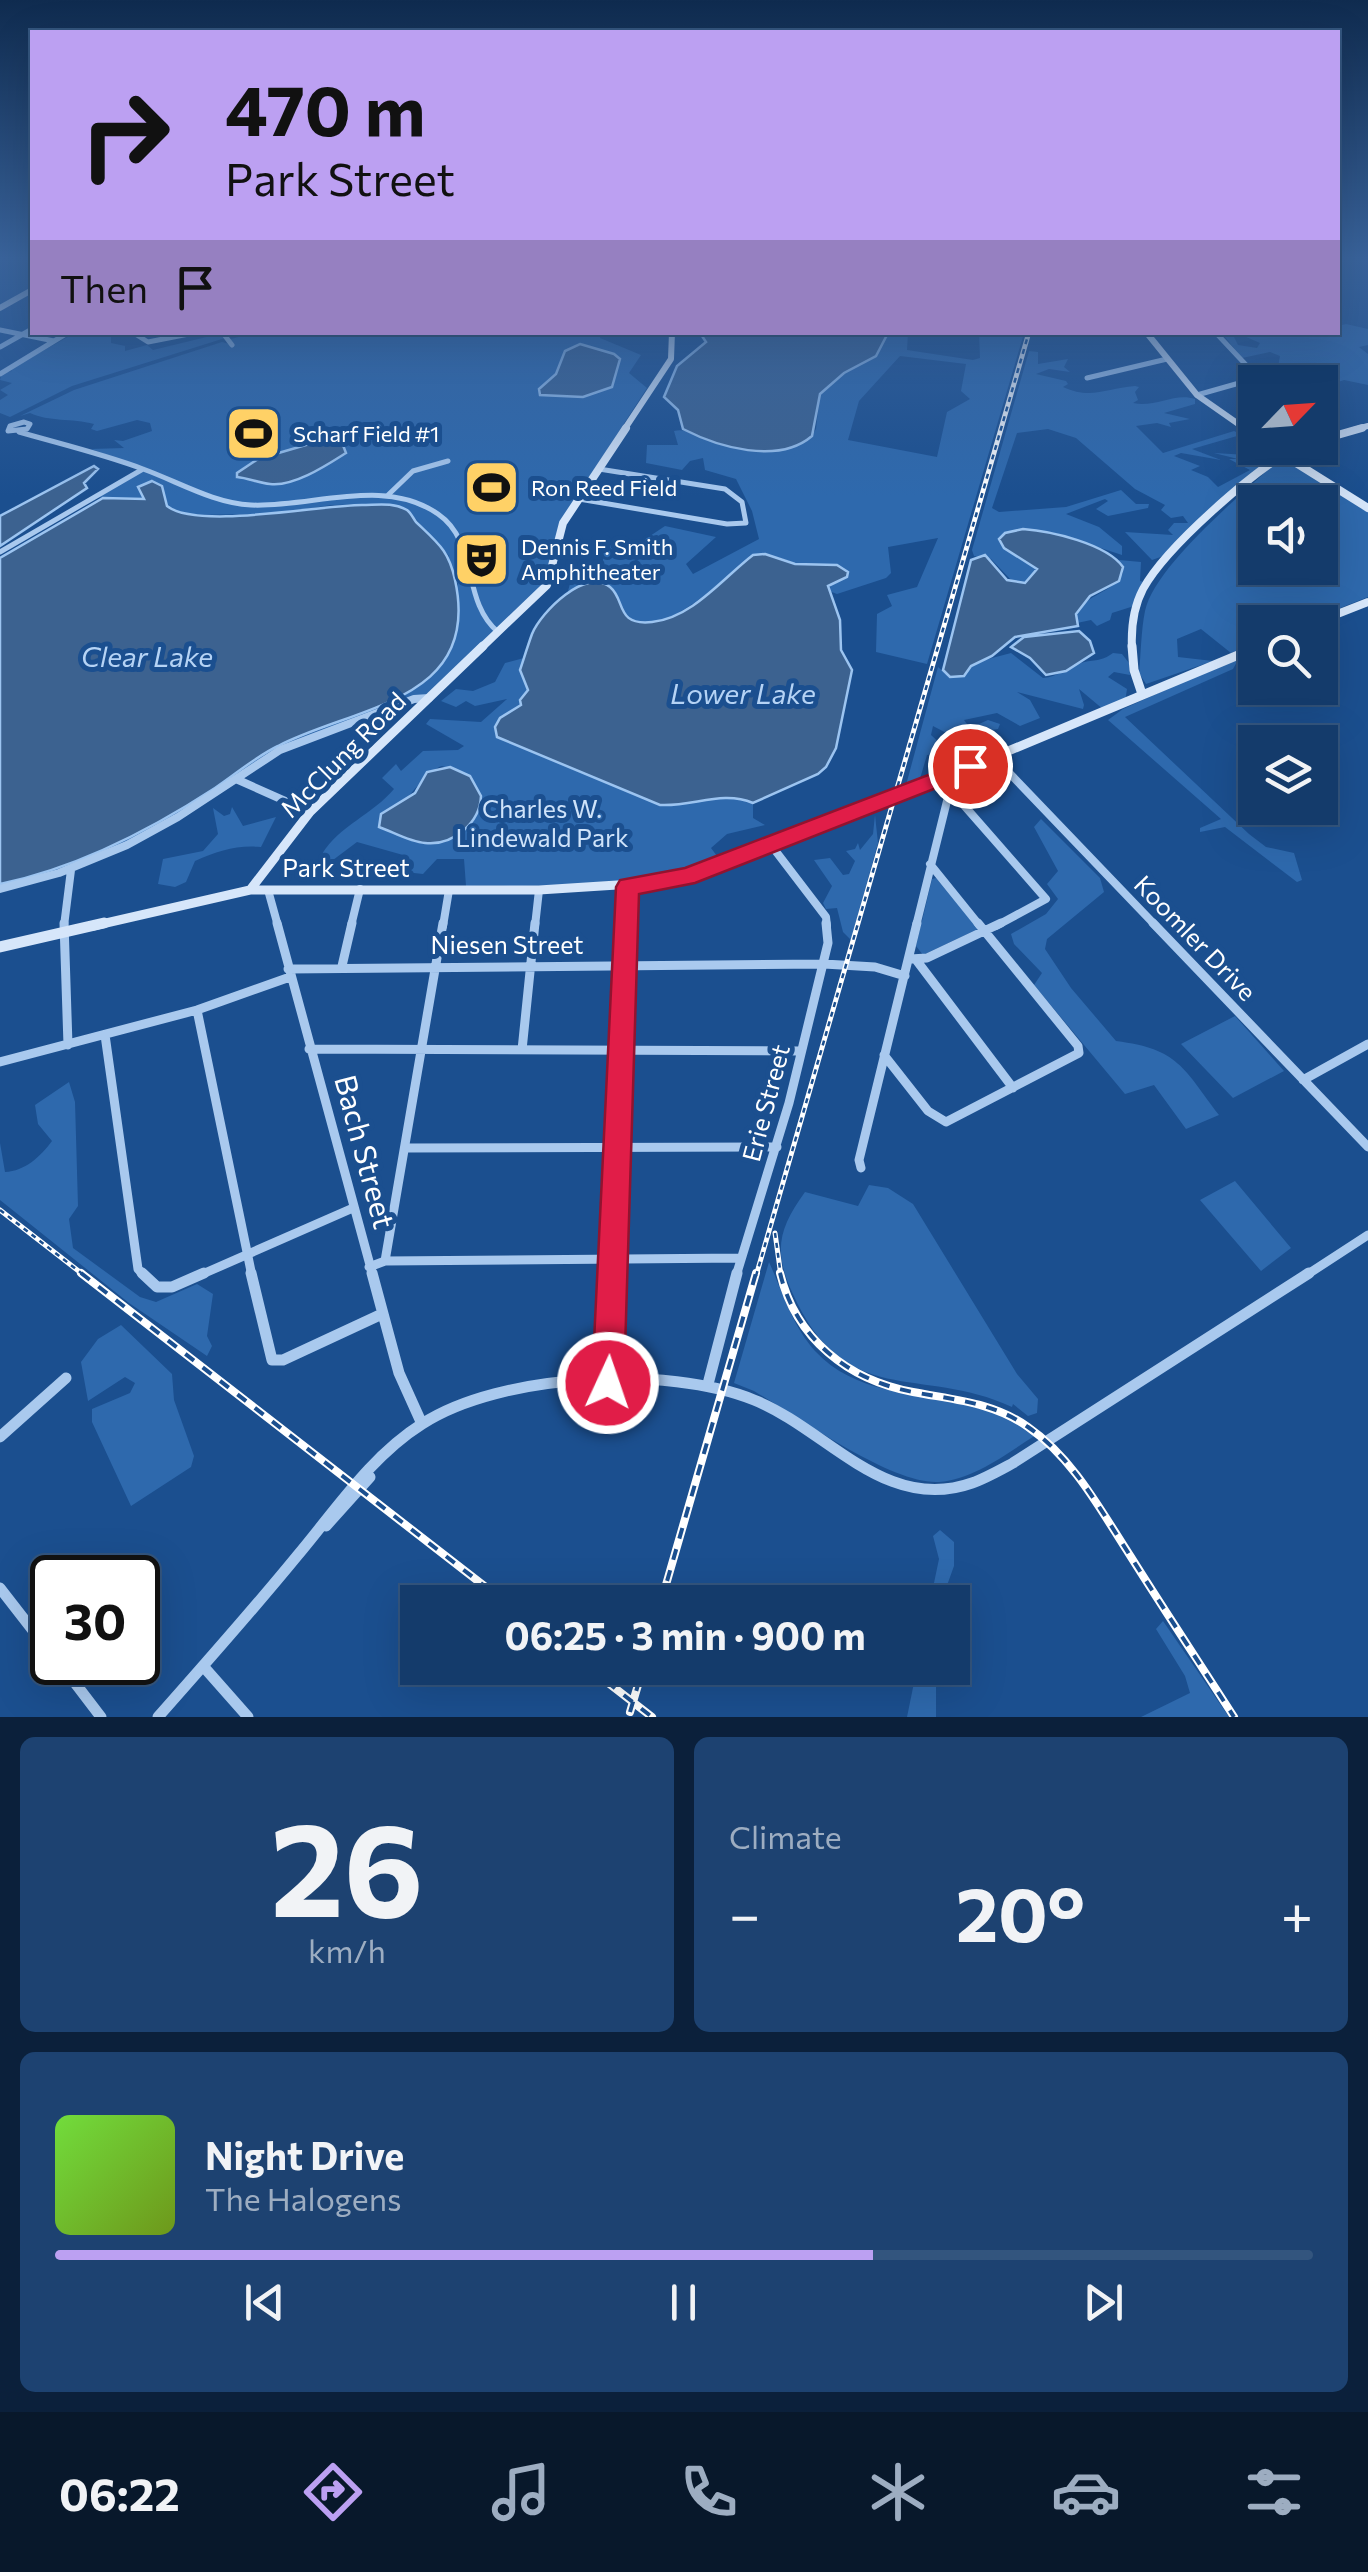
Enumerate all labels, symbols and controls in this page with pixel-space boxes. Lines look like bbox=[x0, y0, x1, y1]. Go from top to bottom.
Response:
text: 470 m bbox=[225, 65, 426, 150]
icon: right bbox=[60, 70, 190, 200]
text: Park Street bbox=[225, 150, 455, 205]
icon: arrive bbox=[168, 260, 223, 315]
text: Then bbox=[60, 264, 148, 311]
north arrow bbox=[1238, 365, 1338, 465]
map controls bbox=[1238, 365, 1338, 825]
sports icon: Scharf Field #1 bbox=[224, 404, 284, 464]
place label: Scharf Field #1 bbox=[293, 420, 439, 447]
sports icon: Ron Reed Field bbox=[462, 458, 522, 518]
place label: Ron Reed Field bbox=[531, 474, 677, 501]
button: sound bbox=[1238, 485, 1338, 585]
theatre icon: Dennis F. Smith Amphitheater bbox=[452, 530, 512, 590]
place label: Dennis F. Smith Amphitheater bbox=[521, 533, 673, 585]
button: search bbox=[1238, 605, 1338, 705]
water label: Clear Lake bbox=[81, 639, 213, 673]
water label: Lower Lake bbox=[670, 676, 816, 710]
street label: McClung Road bbox=[273, 685, 411, 823]
pin bbox=[928, 724, 1013, 809]
button: layers bbox=[1238, 725, 1338, 825]
icon: arrive bbox=[943, 739, 998, 794]
park label: Charles W. Lindewald Park bbox=[455, 793, 629, 852]
street label: Park Street bbox=[282, 852, 410, 882]
street label: Koomler Drive bbox=[1129, 869, 1263, 1006]
street label: Niesen Street bbox=[431, 929, 583, 959]
street label: Erie Street bbox=[735, 1041, 795, 1165]
street label: Bach Street bbox=[328, 1070, 405, 1232]
position arrow bbox=[556, 1331, 660, 1435]
speed limit sign: 30 bbox=[30, 1555, 160, 1685]
text: 06:25 · 3 min · 900 m bbox=[504, 1611, 866, 1658]
text: 26 bbox=[270, 1785, 424, 1944]
text: Climate bbox=[729, 1816, 842, 1856]
text: 20° bbox=[956, 1866, 1085, 1957]
text: − bbox=[729, 1879, 760, 1946]
text: + bbox=[1281, 1879, 1313, 1946]
text: km/h bbox=[308, 1930, 386, 1970]
text: Night Drive bbox=[205, 2131, 404, 2178]
text: The Halogens bbox=[205, 2178, 402, 2218]
icon: previous bbox=[237, 2275, 292, 2330]
icon: pause bbox=[656, 2275, 711, 2330]
icon: next bbox=[1076, 2275, 1131, 2330]
icon: directions bbox=[298, 2457, 368, 2527]
icon: music bbox=[486, 2457, 556, 2527]
icon: phone bbox=[674, 2457, 744, 2527]
icon: climate bbox=[863, 2457, 933, 2527]
icon: car bbox=[1051, 2457, 1121, 2527]
icon: filters bbox=[1239, 2457, 1309, 2527]
text: 06:22 bbox=[59, 2465, 180, 2520]

